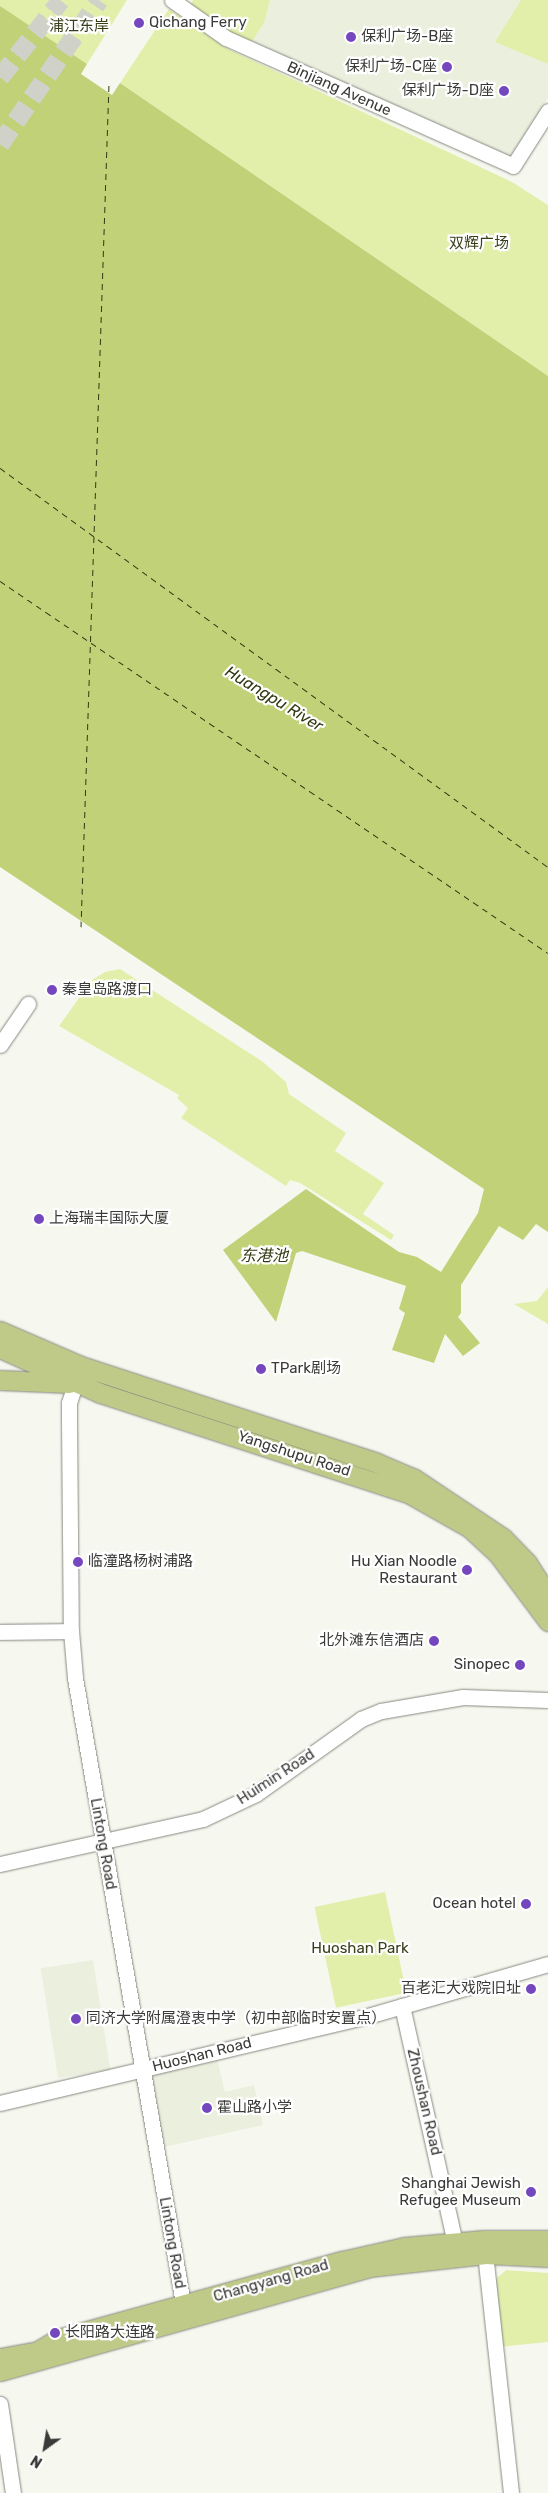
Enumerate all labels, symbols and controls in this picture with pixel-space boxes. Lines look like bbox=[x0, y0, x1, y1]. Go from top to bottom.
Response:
place label: Qichang Ferry bbox=[149, 14, 247, 32]
marker: Qichang Ferry bbox=[133, 17, 145, 29]
park label: 浦江东岸 bbox=[49, 18, 109, 36]
place label: 保利广场-B座 bbox=[361, 28, 453, 46]
marker: 保利广场-B座 bbox=[345, 31, 357, 43]
street label: Binjiang Avenue bbox=[284, 58, 394, 120]
place label: 保利广场-C座 bbox=[345, 58, 437, 76]
marker: 保利广场-C座 bbox=[441, 61, 453, 73]
place label: 保利广场-D座 bbox=[402, 82, 494, 100]
marker: 保利广场-D座 bbox=[498, 85, 510, 97]
park label: 双辉广场 bbox=[449, 235, 509, 253]
water label: Huangpu River bbox=[222, 662, 326, 736]
place label: 秦皇岛路渡口 bbox=[62, 981, 152, 999]
marker: 秦皇岛路渡口 bbox=[46, 984, 58, 996]
place label: 上海瑞丰国际大厦 bbox=[49, 1210, 169, 1228]
marker: 上海瑞丰国际大厦 bbox=[33, 1213, 45, 1225]
water label: 东港池 bbox=[240, 1246, 288, 1266]
place label: TPark剧场 bbox=[271, 1360, 341, 1378]
marker: TPark剧场 bbox=[255, 1363, 267, 1375]
street label: Yangshupu Road bbox=[235, 1427, 353, 1481]
place label: Hu Xian Noodle Restaurant bbox=[351, 1552, 457, 1587]
place label: 临潼路杨树浦路 bbox=[88, 1553, 193, 1571]
marker: 临潼路杨树浦路 bbox=[72, 1556, 84, 1568]
marker: Hu Xian Noodle Restaurant bbox=[461, 1564, 473, 1576]
place label: 北外滩东信酒店 bbox=[319, 1632, 424, 1650]
marker: 北外滩东信酒店 bbox=[428, 1635, 440, 1647]
place label: Sinopec bbox=[454, 1656, 510, 1674]
marker: Sinopec bbox=[514, 1659, 526, 1671]
street label: Huimin Road bbox=[234, 1745, 318, 1809]
street label: Lintong Road bbox=[86, 1797, 120, 1891]
place label: Ocean hotel bbox=[433, 1895, 516, 1913]
marker: Ocean hotel bbox=[520, 1898, 532, 1910]
park label: Huoshan Park bbox=[311, 1940, 409, 1958]
place label: 百老汇大戏院旧址 bbox=[401, 1980, 521, 1998]
marker: 百老汇大戏院旧址 bbox=[525, 1983, 537, 1995]
place label: 同济大学附属澄衷中学（初中部临时安置点） bbox=[86, 2010, 386, 2028]
marker: 同济大学附属澄衷中学（初中部临时安置点） bbox=[70, 2013, 82, 2025]
street label: Huoshan Road bbox=[150, 2034, 254, 2076]
street label: Zhoushan Road bbox=[403, 2047, 445, 2157]
place label: 霍山路小学 bbox=[217, 2099, 292, 2117]
marker: 霍山路小学 bbox=[201, 2102, 213, 2114]
place label: Shanghai Jewish Refugee Museum bbox=[399, 2174, 521, 2209]
marker: Shanghai Jewish Refugee Museum bbox=[525, 2186, 537, 2198]
street label: Lintong Road bbox=[155, 2196, 189, 2290]
street label: Changyang Road bbox=[211, 2256, 331, 2306]
place label: 长阳路大连路 bbox=[65, 2324, 155, 2342]
marker: 长阳路大连路 bbox=[49, 2327, 61, 2339]
north arrow bbox=[20, 2423, 70, 2473]
text: N bbox=[28, 2451, 46, 2471]

